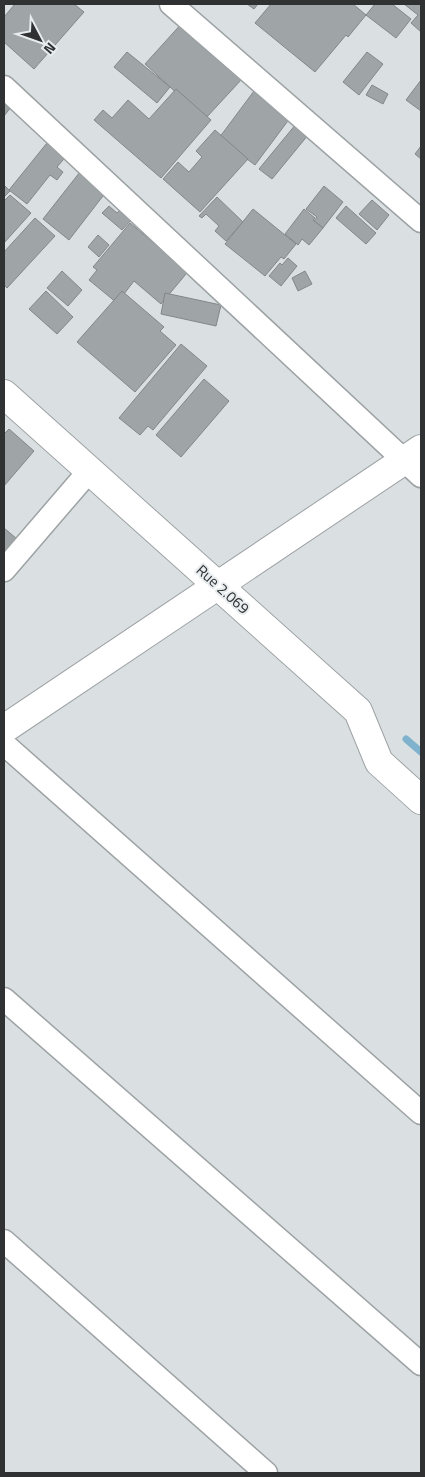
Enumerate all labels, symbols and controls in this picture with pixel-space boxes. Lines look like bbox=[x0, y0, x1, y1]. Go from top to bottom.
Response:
north arrow bbox=[15, 15, 65, 65]
text: N bbox=[39, 38, 61, 59]
street label: Rue 2.069 bbox=[191, 559, 255, 619]

